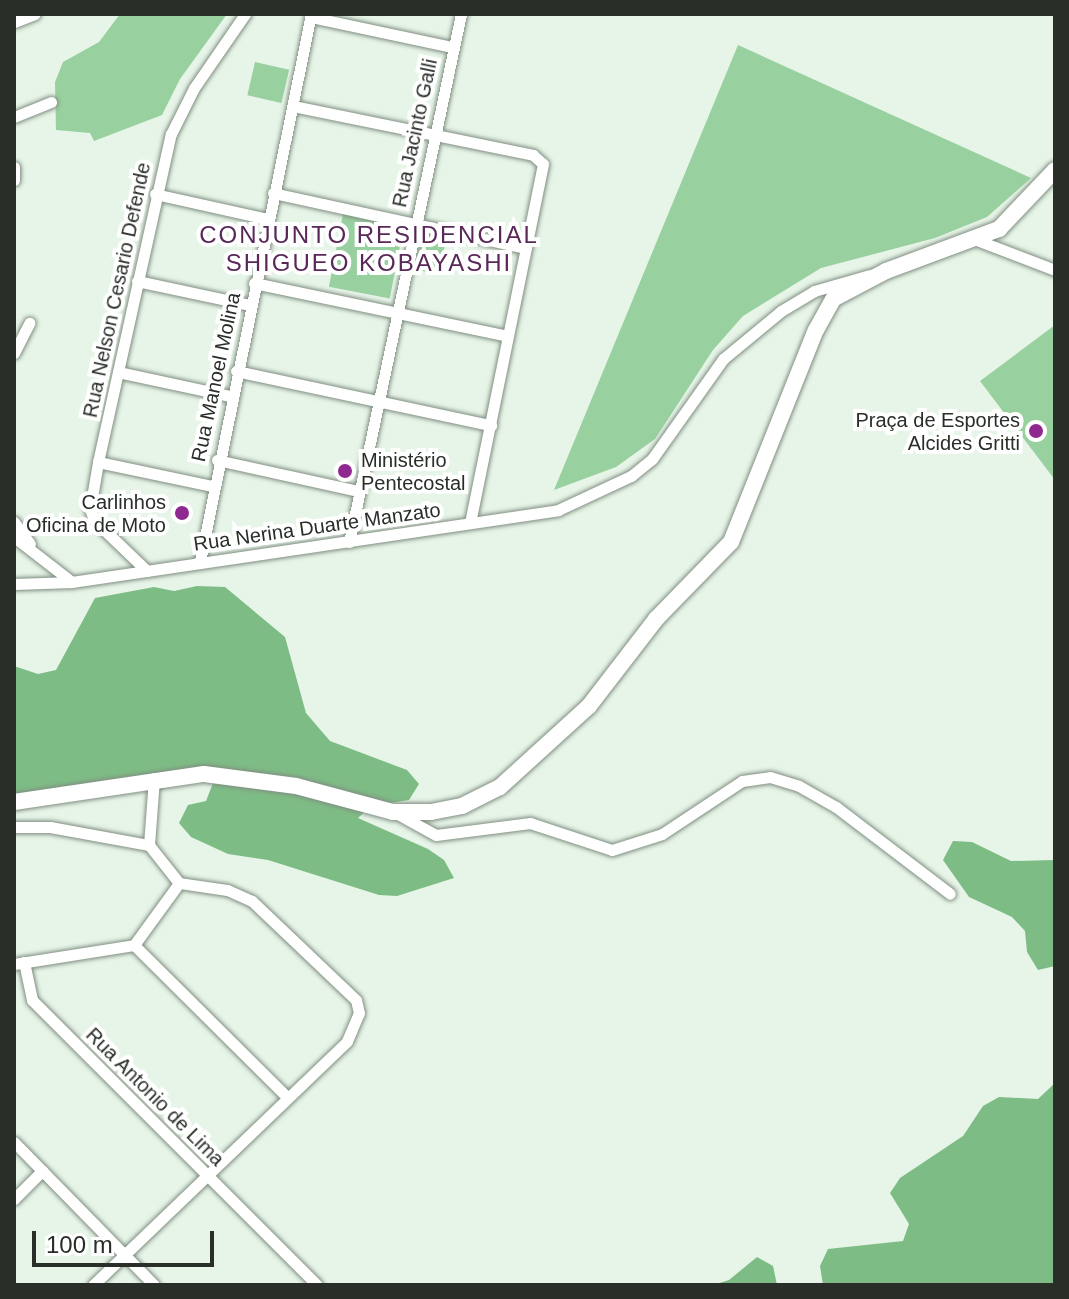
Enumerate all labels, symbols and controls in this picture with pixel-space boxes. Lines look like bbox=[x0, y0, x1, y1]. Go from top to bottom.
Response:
street label: Rua Jacinto Galli bbox=[388, 57, 442, 209]
street label: Rua Nelson Cesario Defende bbox=[78, 160, 156, 420]
district label: CONJUNTO RESIDENCIAL SHIGUEO KOBAYASHI bbox=[199, 221, 539, 277]
street label: Rua Manoel Molina bbox=[186, 290, 246, 464]
place label: Praça de Esportes Alcides Gritti bbox=[855, 408, 1020, 455]
marker: Praça de Esportes Alcides Gritti bbox=[1027, 422, 1045, 440]
place label: Ministério Pentecostal bbox=[361, 448, 466, 495]
marker: Ministério Pentecostal bbox=[336, 462, 354, 480]
place label: Carlinhos Oficina de Moto bbox=[26, 490, 166, 537]
street label: Rua Nerina Duarte Manzato bbox=[192, 498, 442, 556]
marker: Carlinhos Oficina de Moto bbox=[173, 504, 191, 522]
street label: Rua Antonio de Lima bbox=[80, 1022, 230, 1172]
scale bar bbox=[36, 1215, 218, 1265]
text: 100 m bbox=[46, 1231, 113, 1258]

